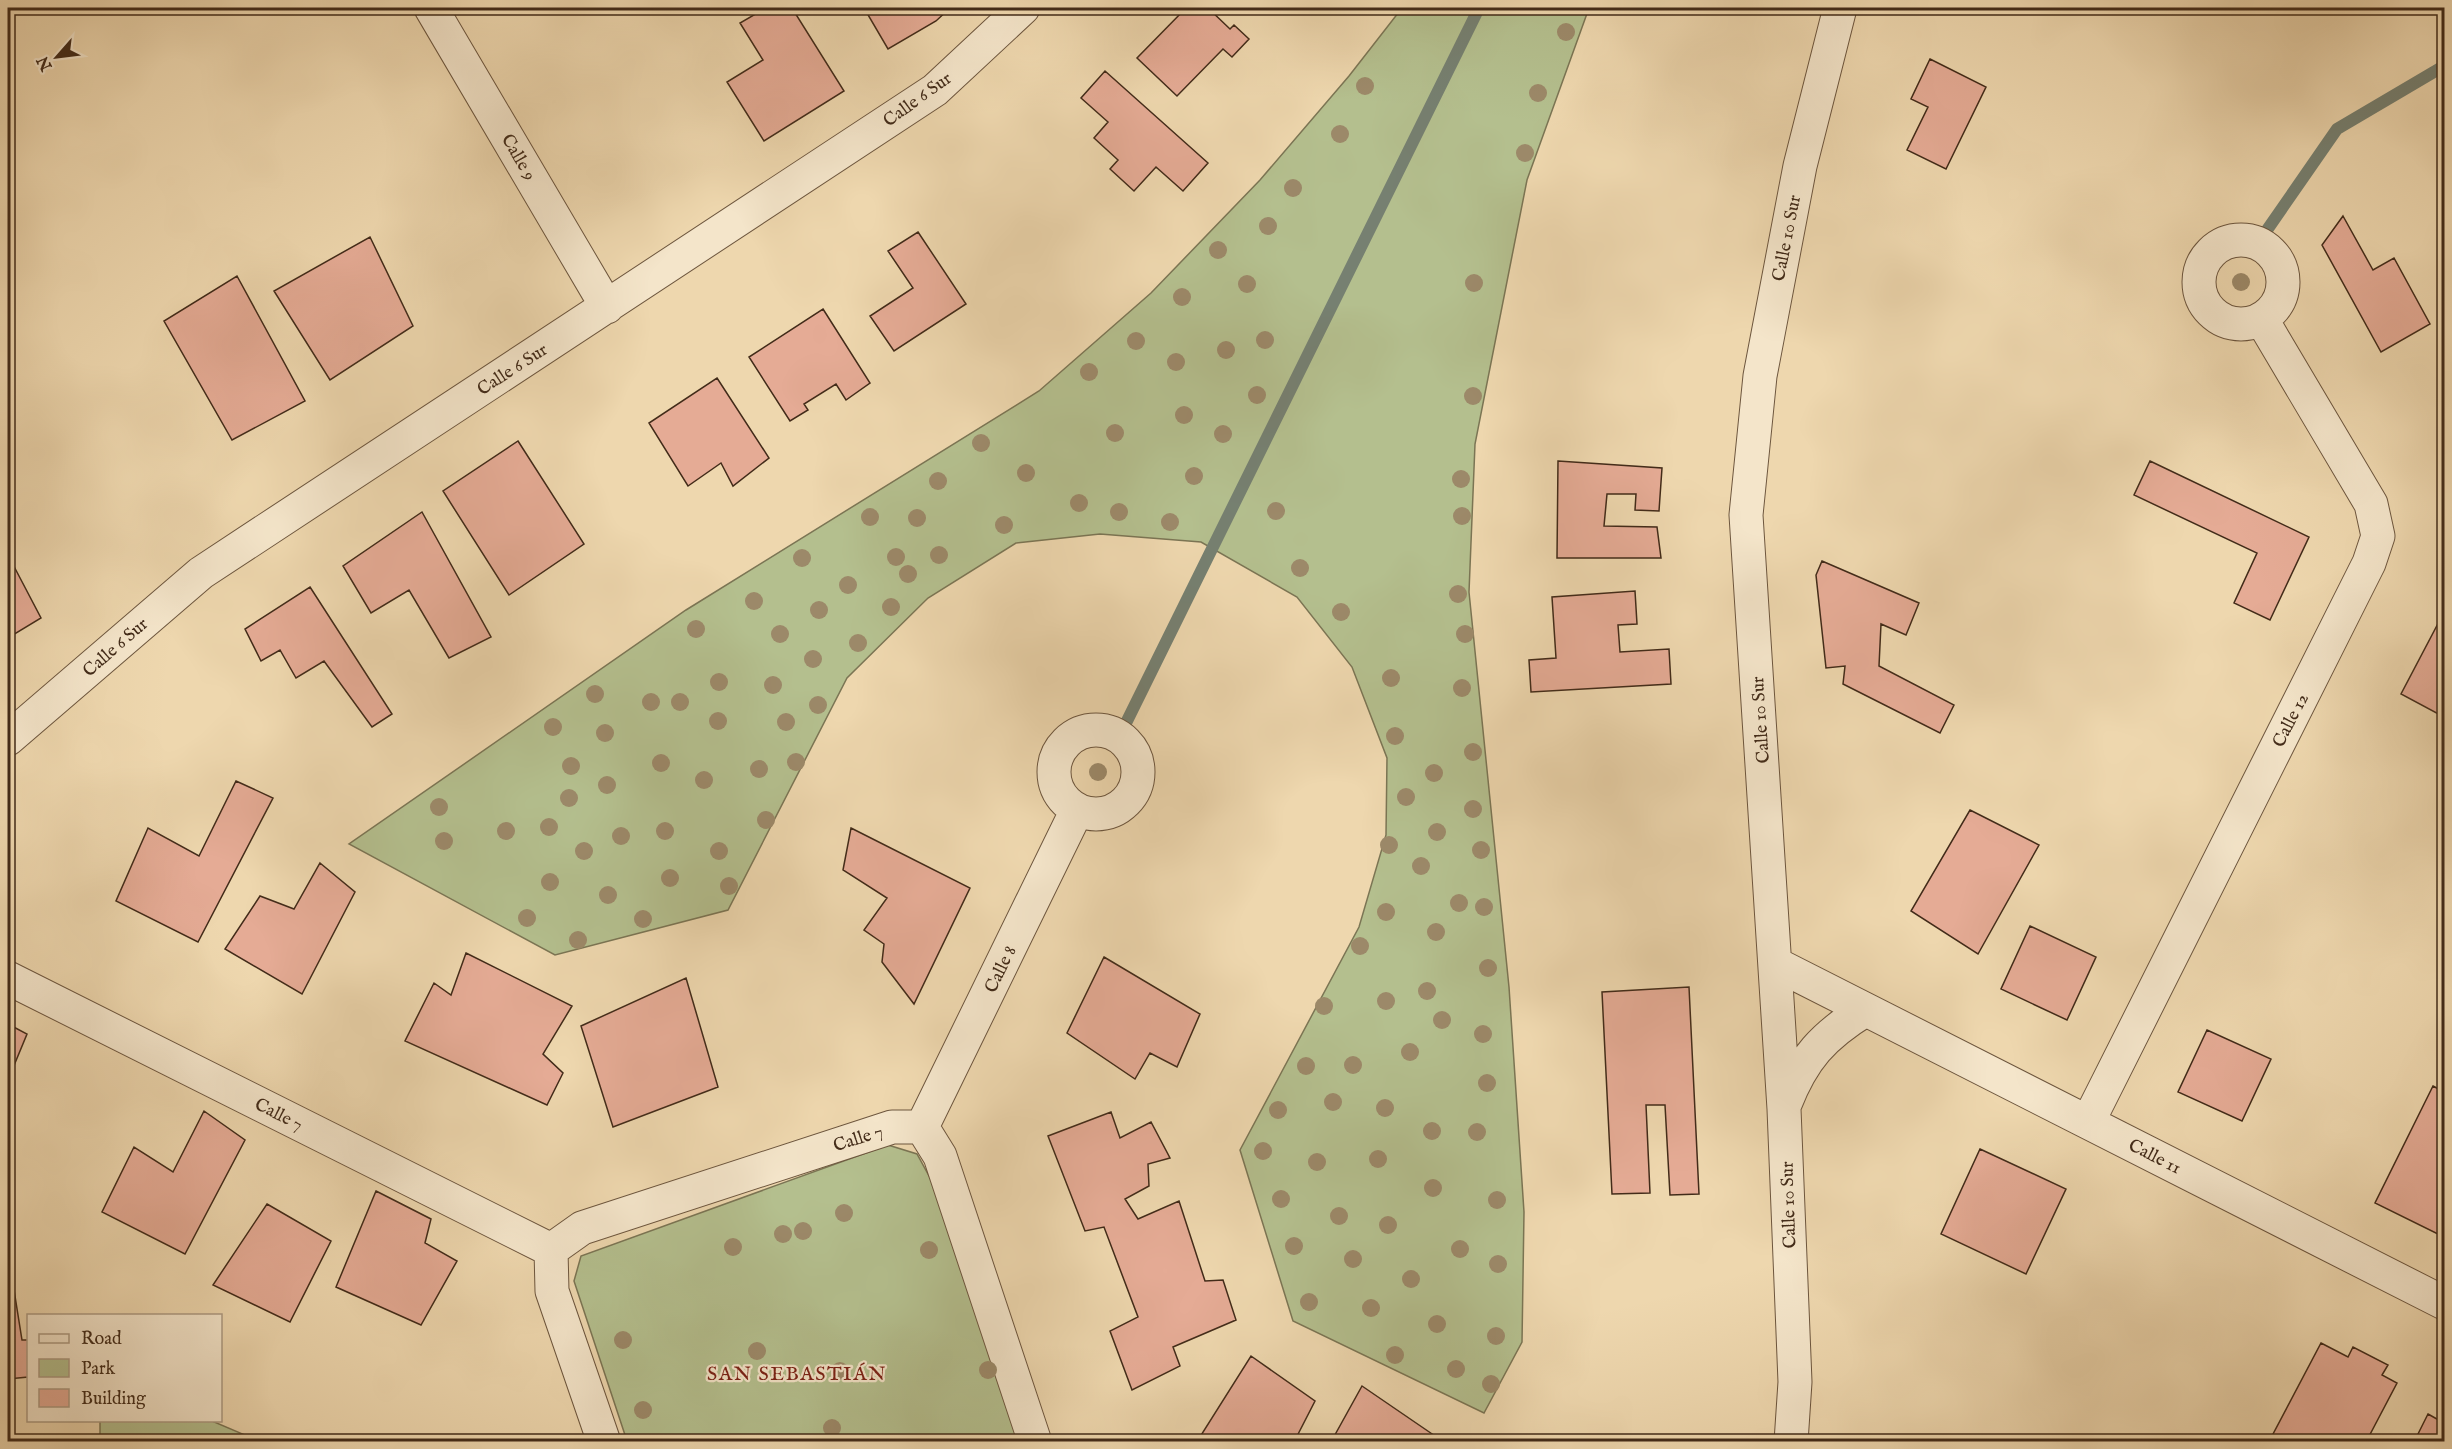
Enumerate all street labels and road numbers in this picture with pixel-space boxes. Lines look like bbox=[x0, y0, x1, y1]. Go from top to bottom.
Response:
street label: Calle 6 Sur bbox=[879, 67, 957, 133]
street label: Calle 9 bbox=[495, 130, 540, 185]
street label: Calle 10 Sur bbox=[1768, 193, 1807, 283]
street label: Calle 6 Sur bbox=[473, 339, 553, 402]
street label: Calle 6 Sur bbox=[79, 613, 154, 683]
street label: Calle 10 Sur bbox=[1747, 675, 1776, 764]
street label: Calle 12 bbox=[2268, 690, 2315, 752]
street label: Calle 8 bbox=[980, 942, 1023, 997]
street label: Calle 7 bbox=[250, 1094, 306, 1137]
street label: Calle 7 bbox=[831, 1121, 886, 1158]
street label: Calle 11 bbox=[2124, 1134, 2185, 1180]
street label: Calle 10 Sur bbox=[1776, 1161, 1803, 1249]

